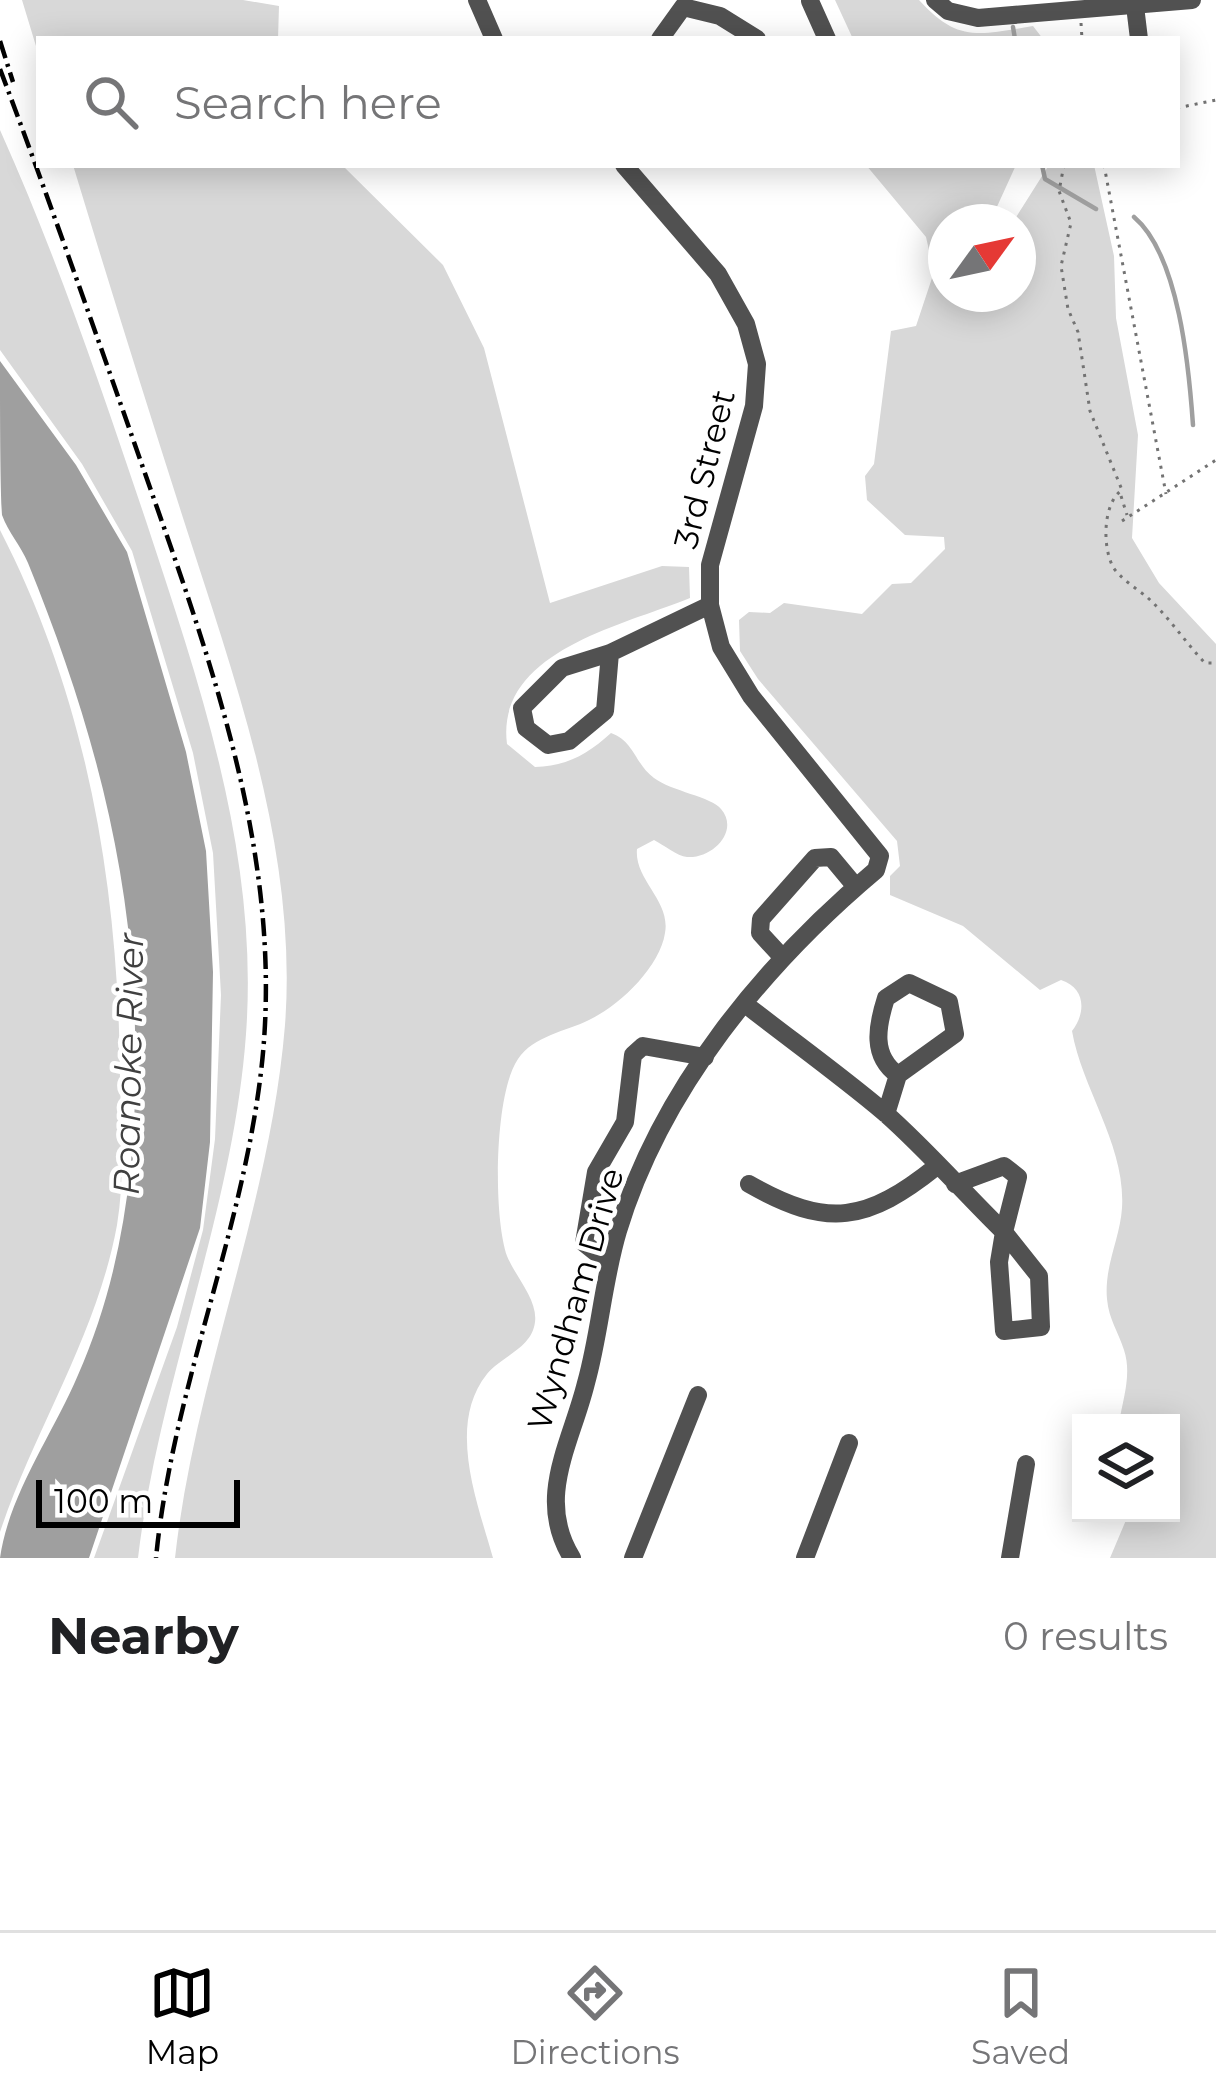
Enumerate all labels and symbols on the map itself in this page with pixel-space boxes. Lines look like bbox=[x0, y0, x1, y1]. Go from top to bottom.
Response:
north arrow bbox=[928, 204, 1036, 312]
street label: 3rd Street bbox=[665, 385, 743, 553]
water label: Roanoke River bbox=[104, 931, 152, 1196]
street label: Wyndham Drive bbox=[518, 1163, 632, 1435]
scale bar bbox=[36, 1474, 240, 1527]

